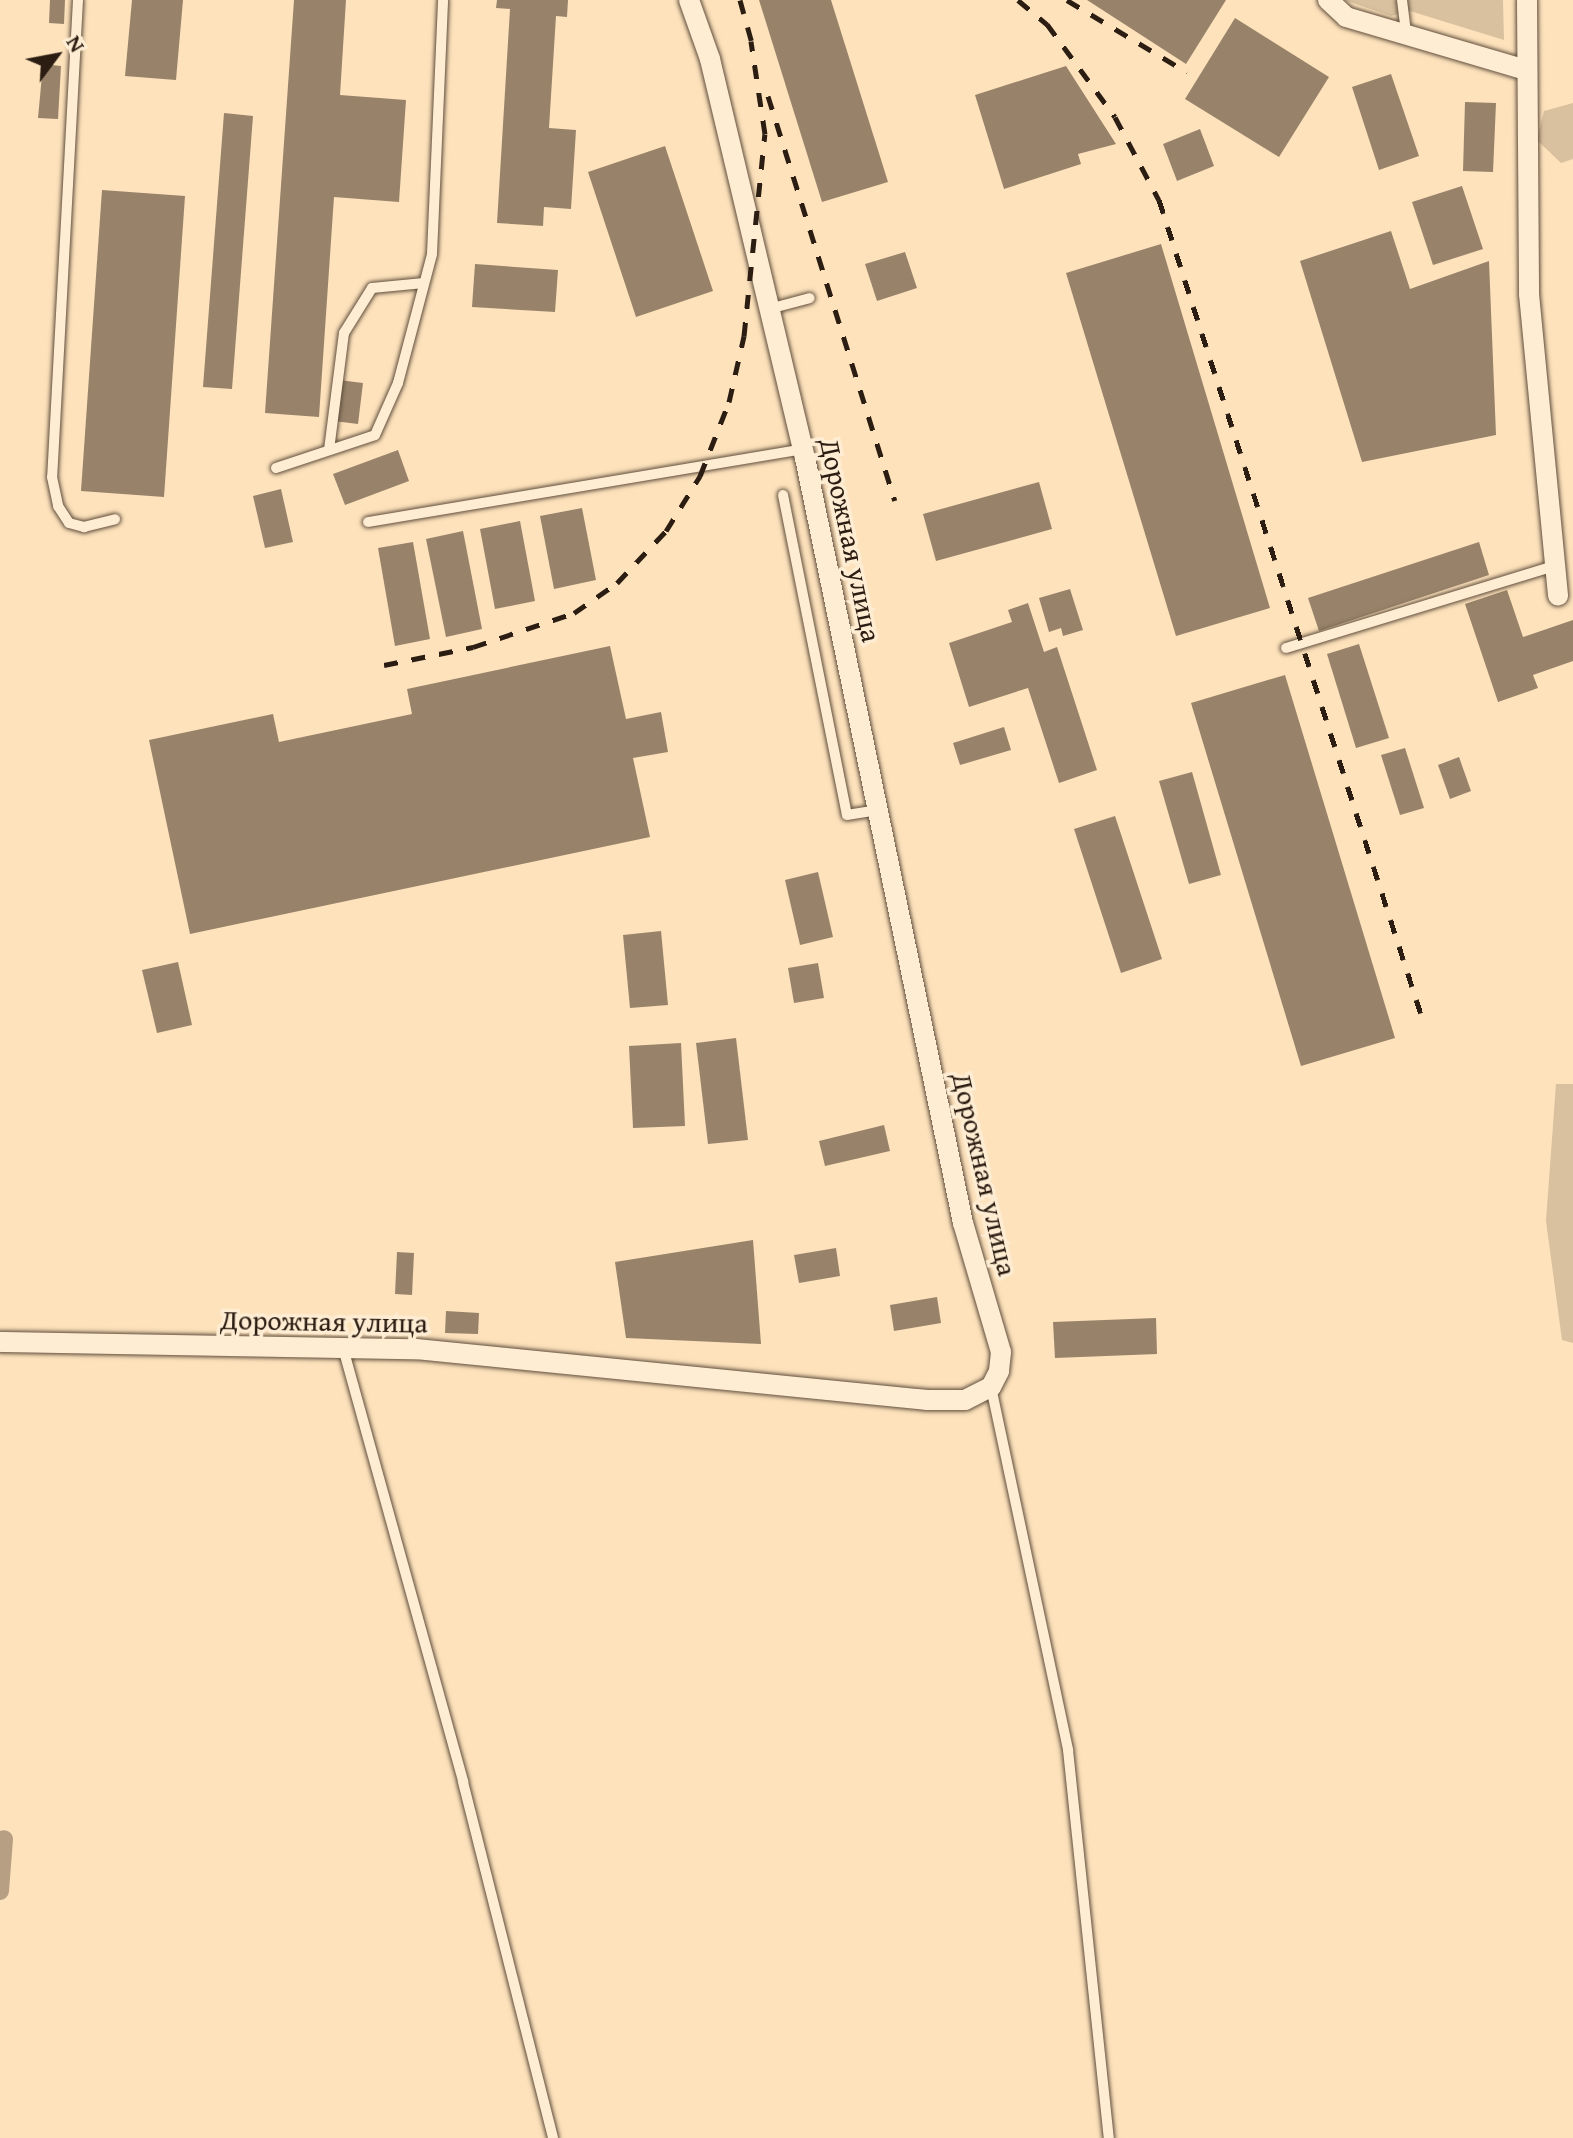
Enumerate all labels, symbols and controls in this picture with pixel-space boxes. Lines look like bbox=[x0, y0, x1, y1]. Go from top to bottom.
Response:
north arrow bbox=[16, 16, 96, 96]
text: N bbox=[59, 29, 94, 58]
street label: Дорожная улица bbox=[813, 435, 889, 645]
street label: Дорожная улица bbox=[945, 1069, 1025, 1279]
street label: Дорожная улица bbox=[220, 1302, 428, 1340]

